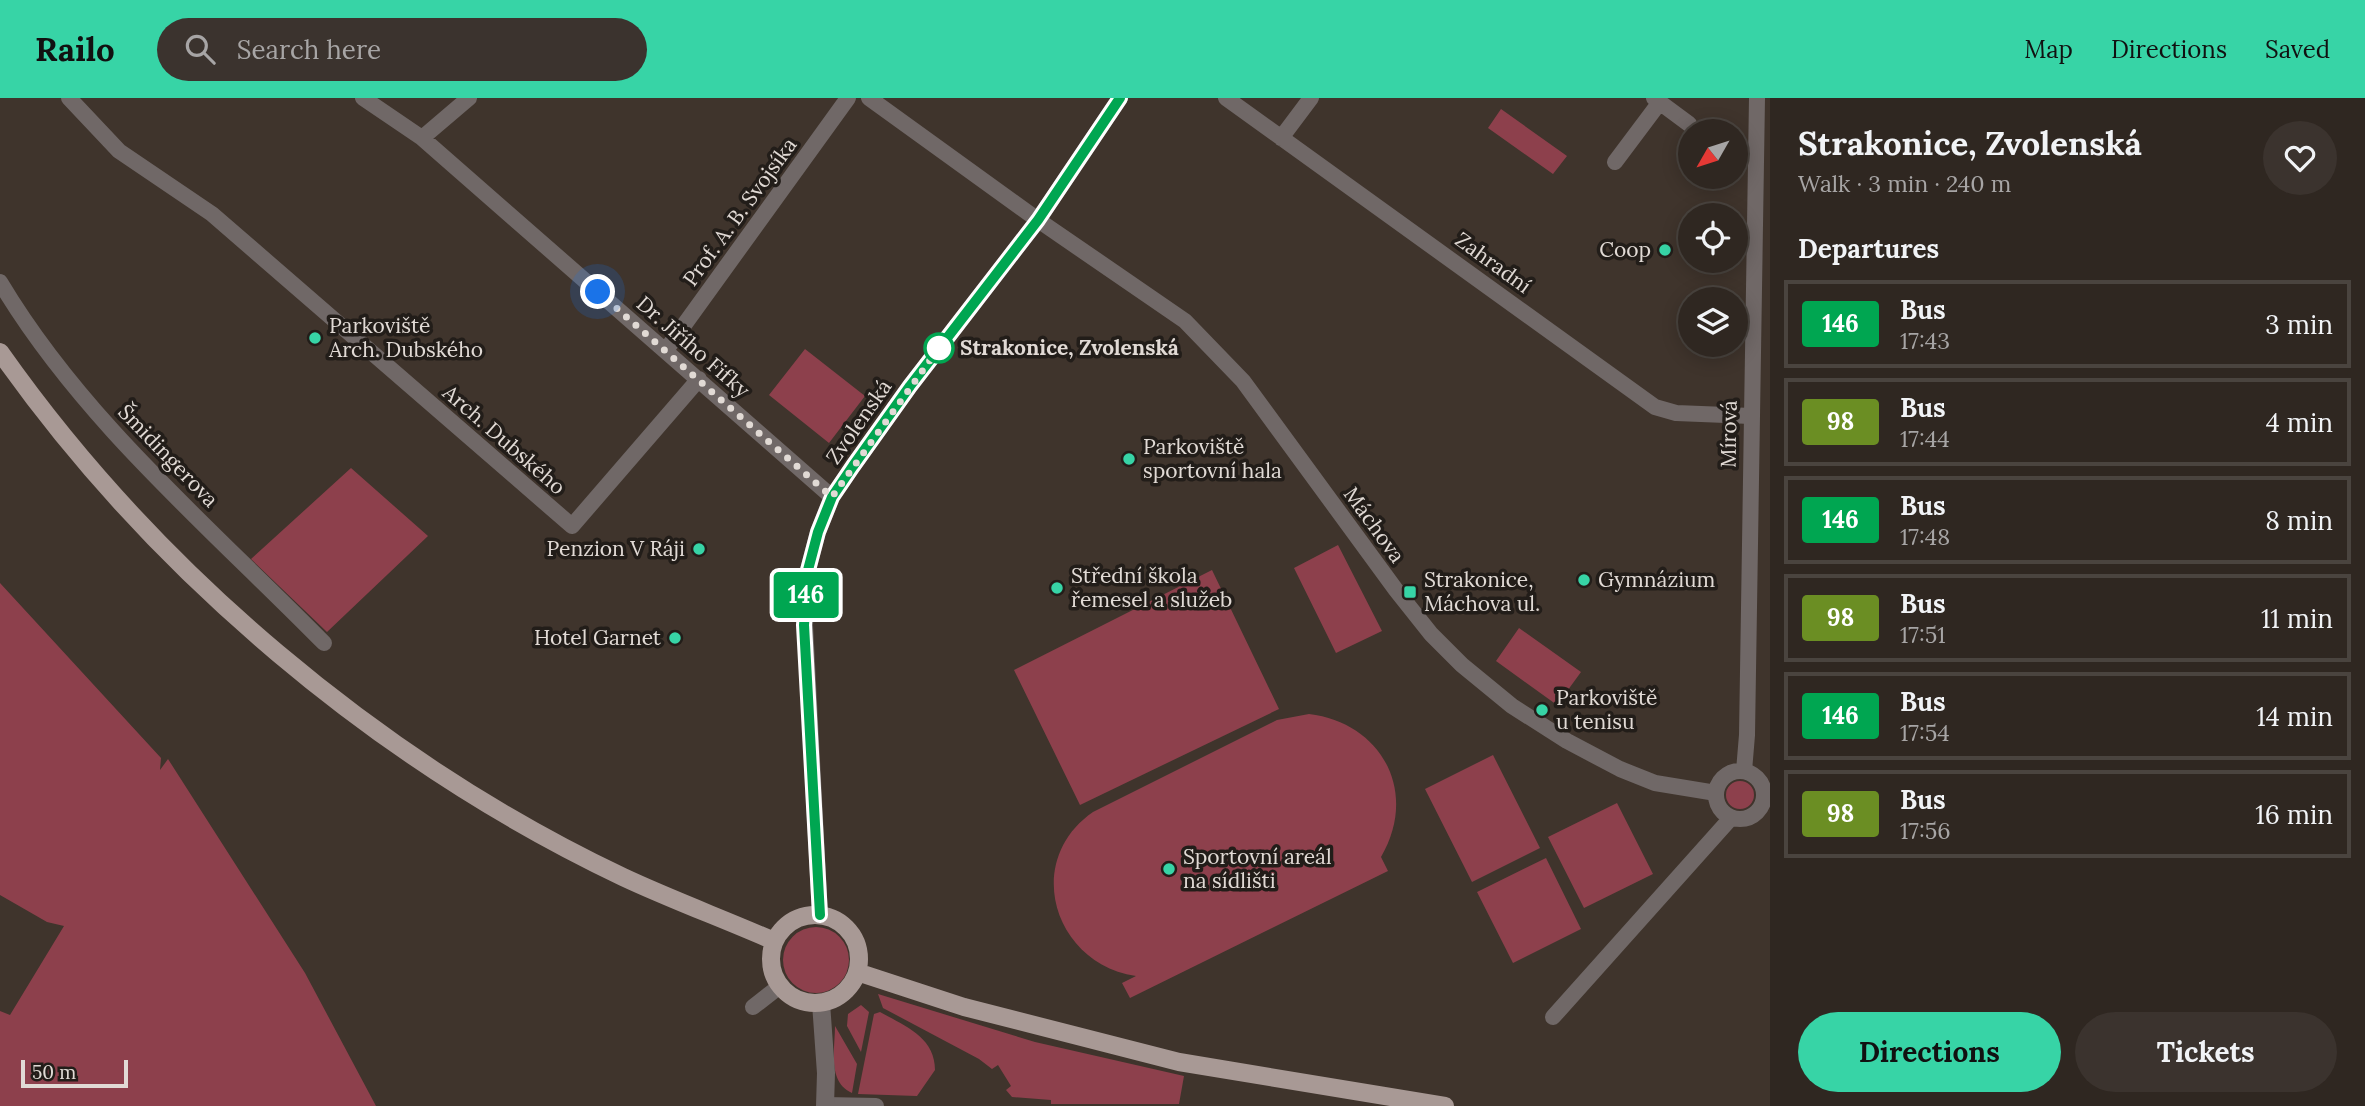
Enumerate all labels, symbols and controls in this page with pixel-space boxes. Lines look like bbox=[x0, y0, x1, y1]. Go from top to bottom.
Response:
search box bbox=[157, 18, 647, 81]
text: Railo bbox=[35, 28, 115, 70]
icon: search bbox=[181, 30, 219, 68]
text: Search here bbox=[237, 33, 381, 66]
text: Map bbox=[2024, 34, 2073, 65]
text: Directions bbox=[2111, 34, 2227, 65]
text: Saved bbox=[2265, 34, 2330, 65]
north arrow bbox=[1678, 119, 1748, 189]
map controls bbox=[1678, 119, 1748, 357]
button: heart bbox=[2263, 121, 2337, 195]
text: Strakonice, Zvolenská bbox=[1798, 122, 2142, 164]
street label: Prof. A. B. Svojsíka bbox=[677, 132, 803, 291]
text: Walk · 3 min · 240 m bbox=[1798, 169, 2011, 198]
button: locate bbox=[1678, 203, 1748, 273]
street label: Zahradní bbox=[1450, 226, 1537, 299]
text: Departures bbox=[1798, 232, 1939, 265]
place label: Coop bbox=[1599, 236, 1651, 263]
marker: Coop bbox=[1657, 242, 1673, 258]
your location bbox=[580, 274, 615, 309]
button: layers bbox=[1678, 287, 1748, 357]
street label: Dr. Jiřího Fifky bbox=[631, 290, 756, 403]
text: Bus bbox=[1900, 293, 1946, 326]
text: 146 bbox=[1822, 308, 1859, 339]
text: 3 min bbox=[2265, 308, 2333, 341]
place label: Parkoviště Arch. Dubského bbox=[328, 312, 483, 363]
text: 17:43 bbox=[1900, 326, 1950, 355]
marker: Parkoviště Arch. Dubského bbox=[307, 330, 323, 346]
marker: Strakonice, Zvolenská bbox=[924, 333, 954, 363]
place label: Strakonice, Zvolenská bbox=[960, 334, 1179, 361]
street label: Zvolenská bbox=[820, 374, 898, 469]
street label: Arch. Dubského bbox=[437, 378, 571, 500]
text: Bus bbox=[1900, 391, 1946, 424]
street label: Šmidingerova bbox=[112, 398, 224, 513]
street label: Mírová bbox=[1714, 400, 1743, 468]
text: 98 bbox=[1827, 406, 1854, 437]
text: 4 min bbox=[2266, 406, 2333, 439]
text: 17:44 bbox=[1900, 424, 1950, 453]
place label: Parkoviště sportovní hala bbox=[1143, 433, 1282, 484]
marker: Parkoviště sportovní hala bbox=[1121, 451, 1137, 467]
street label: Máchova bbox=[1338, 481, 1411, 568]
text: Bus bbox=[1900, 489, 1946, 522]
text: 146 bbox=[1822, 504, 1859, 535]
text: 8 min bbox=[2265, 504, 2333, 537]
text: 17:48 bbox=[1900, 522, 1950, 551]
place label: Penzion V Ráji bbox=[547, 535, 685, 562]
marker: Penzion V Ráji bbox=[691, 541, 707, 557]
place label: Střední škola řemesel a služeb bbox=[1071, 562, 1232, 613]
place label: Strakonice, Máchova ul. bbox=[1424, 566, 1540, 617]
place label: Gymnázium bbox=[1598, 566, 1716, 593]
line badge: 146 bbox=[766, 572, 846, 618]
marker: Gymnázium bbox=[1576, 572, 1592, 588]
text: 146 bbox=[788, 579, 824, 610]
marker: Střední škola řemesel a služeb bbox=[1049, 580, 1065, 596]
marker: Strakonice, Máchova ul. bbox=[1402, 584, 1418, 600]
text: Bus bbox=[1900, 587, 1946, 620]
text: 98 bbox=[1827, 602, 1854, 633]
text: 11 min bbox=[2261, 602, 2333, 635]
text: 17:51 bbox=[1900, 620, 1946, 649]
place label: Hotel Garnet bbox=[534, 624, 662, 651]
marker: Hotel Garnet bbox=[667, 630, 683, 646]
place label: Parkoviště u tenisu bbox=[1556, 684, 1657, 735]
text: Bus bbox=[1900, 685, 1946, 718]
text: 146 bbox=[1822, 700, 1859, 731]
text: 14 min bbox=[2256, 700, 2333, 733]
marker: Parkoviště u tenisu bbox=[1534, 702, 1550, 718]
text: 17:54 bbox=[1900, 718, 1950, 747]
text: Bus bbox=[1900, 783, 1946, 816]
text: 98 bbox=[1827, 798, 1854, 829]
text: 16 min bbox=[2255, 798, 2333, 831]
text: 17:56 bbox=[1900, 816, 1951, 845]
place label: Sportovní areál na sídlišti bbox=[1183, 843, 1332, 894]
marker: Sportovní areál na sídlišti bbox=[1161, 861, 1177, 877]
button: Directions bbox=[1798, 1012, 2061, 1092]
button: Tickets bbox=[2075, 1012, 2337, 1092]
scale bar bbox=[21, 1057, 128, 1089]
text: 50 m bbox=[32, 1060, 76, 1084]

